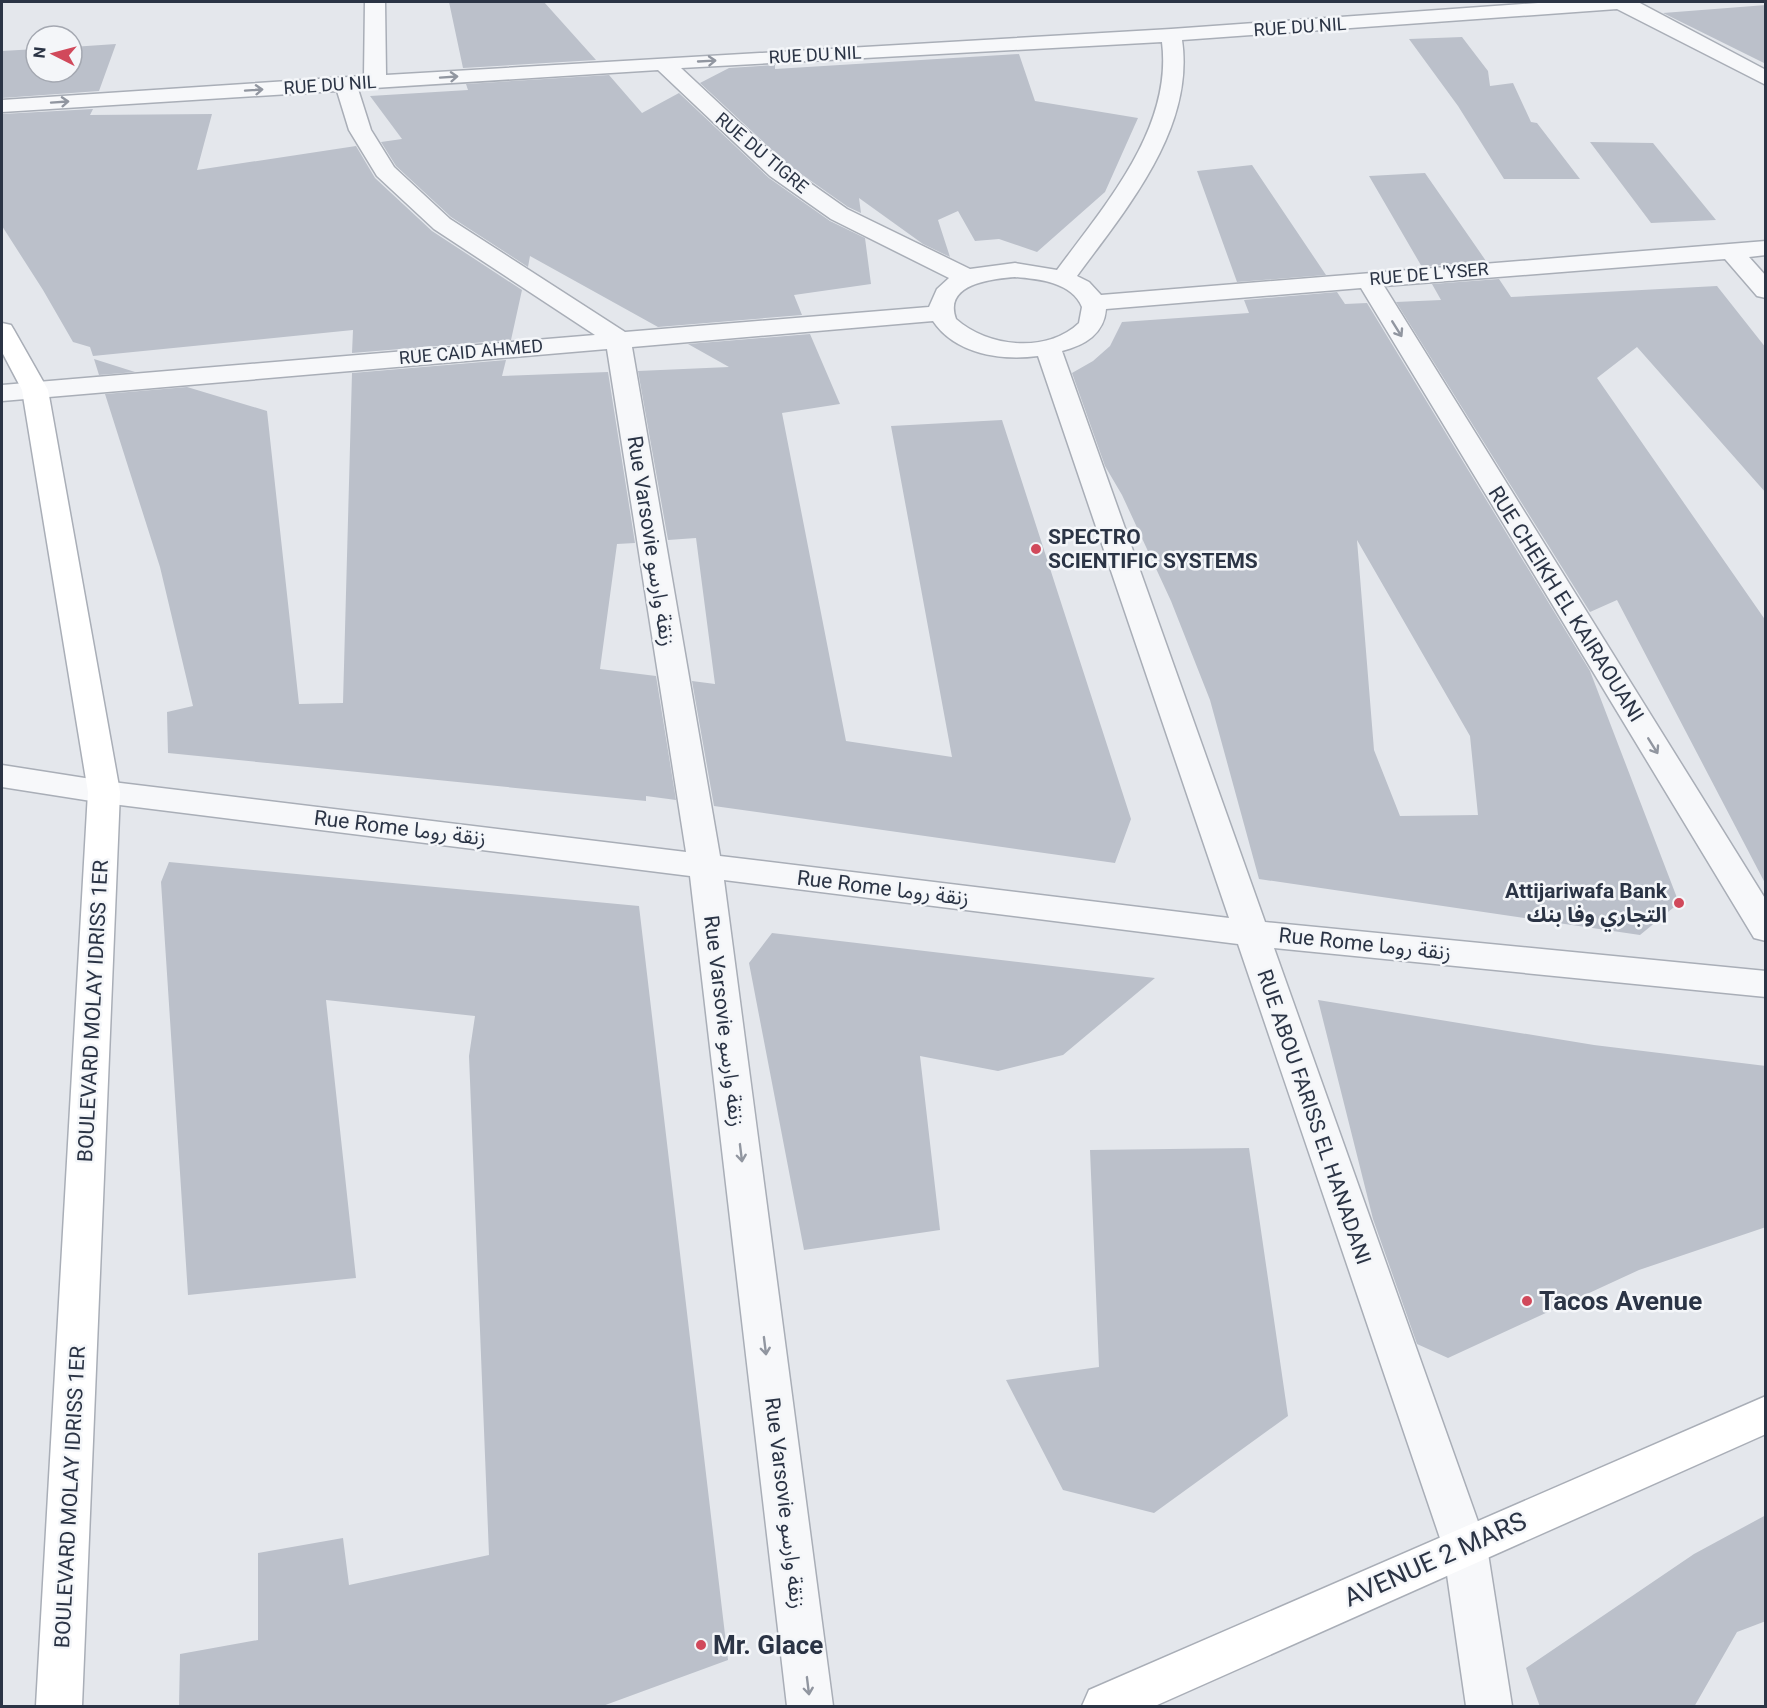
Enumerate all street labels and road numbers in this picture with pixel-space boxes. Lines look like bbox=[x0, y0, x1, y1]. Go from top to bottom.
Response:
street label: RUE DU NIL bbox=[1253, 13, 1347, 40]
street label: RUE DU NIL bbox=[768, 42, 862, 67]
street label: RUE DU NIL bbox=[283, 71, 377, 98]
street label: RUE DU TIGRE bbox=[712, 108, 813, 197]
street label: RUE DE L'YSER bbox=[1369, 258, 1489, 289]
street label: RUE CAID AHMED bbox=[398, 335, 544, 368]
street label: Rue Varsovie زنقة وارسو bbox=[622, 434, 680, 648]
street label: RUE CHEIKH EL KAIRAOUANI bbox=[1483, 482, 1649, 726]
street label: Rue Rome زنقة روما bbox=[313, 806, 487, 850]
street label: BOULEVARD MOLAY IDRISS 1ER bbox=[73, 859, 113, 1163]
street label: Rue Rome زنقة روما bbox=[796, 866, 970, 910]
street label: Rue Varsovie زنقة وارسو bbox=[699, 914, 749, 1128]
street label: Rue Rome زنقة روما bbox=[1278, 923, 1452, 965]
street label: RUE ABOU FARISS EL HANADANI bbox=[1252, 966, 1376, 1268]
street label: BOULEVARD MOLAY IDRISS 1ER bbox=[50, 1345, 90, 1649]
street label: Rue Varsovie زنقة وارسو bbox=[760, 1396, 810, 1610]
street label: AVENUE 2 MARS bbox=[1339, 1505, 1531, 1613]

